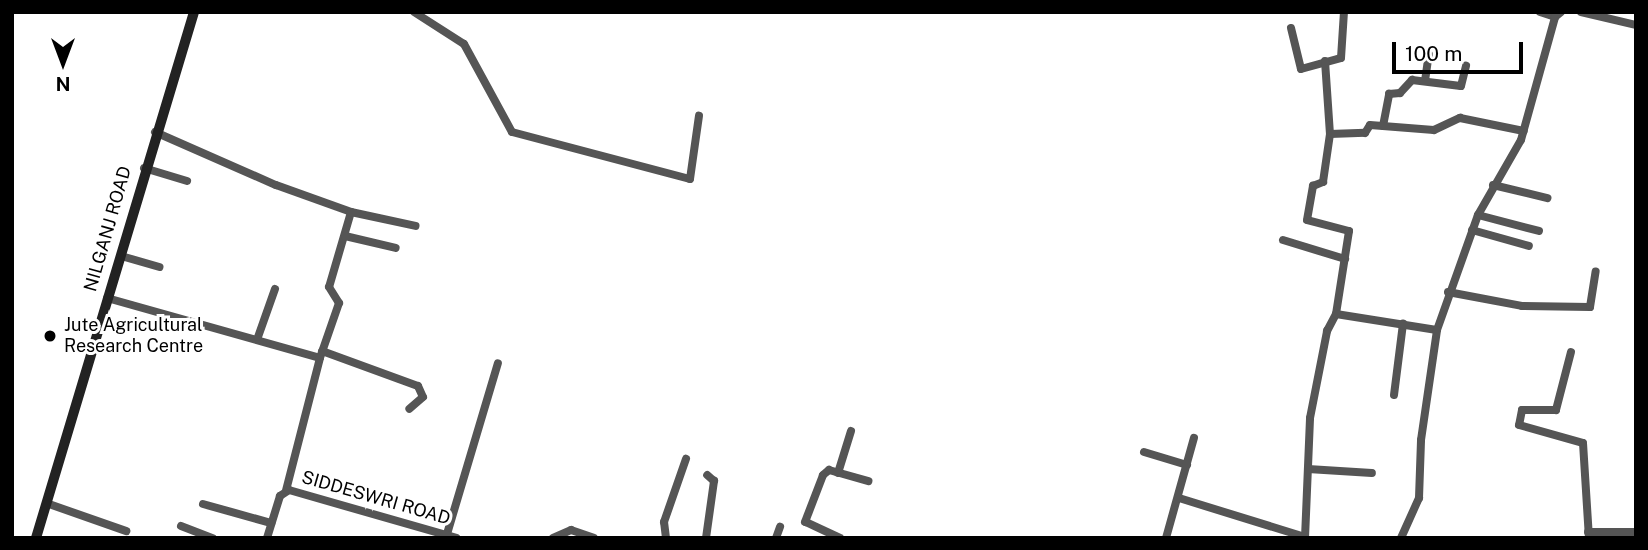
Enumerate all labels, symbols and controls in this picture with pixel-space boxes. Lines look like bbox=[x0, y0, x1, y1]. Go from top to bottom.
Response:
north arrow bbox=[28, 28, 98, 98]
scale bar bbox=[1396, 28, 1527, 72]
text: 100 m bbox=[1405, 41, 1462, 66]
text: N bbox=[56, 73, 70, 95]
street label: NILGANJ ROAD bbox=[80, 164, 136, 294]
place label: Jute Agricultural Research Centre bbox=[64, 315, 203, 358]
marker: Jute Agricultural Research Centre bbox=[42, 328, 58, 344]
street label: SIDDESWRI ROAD bbox=[299, 466, 453, 530]

